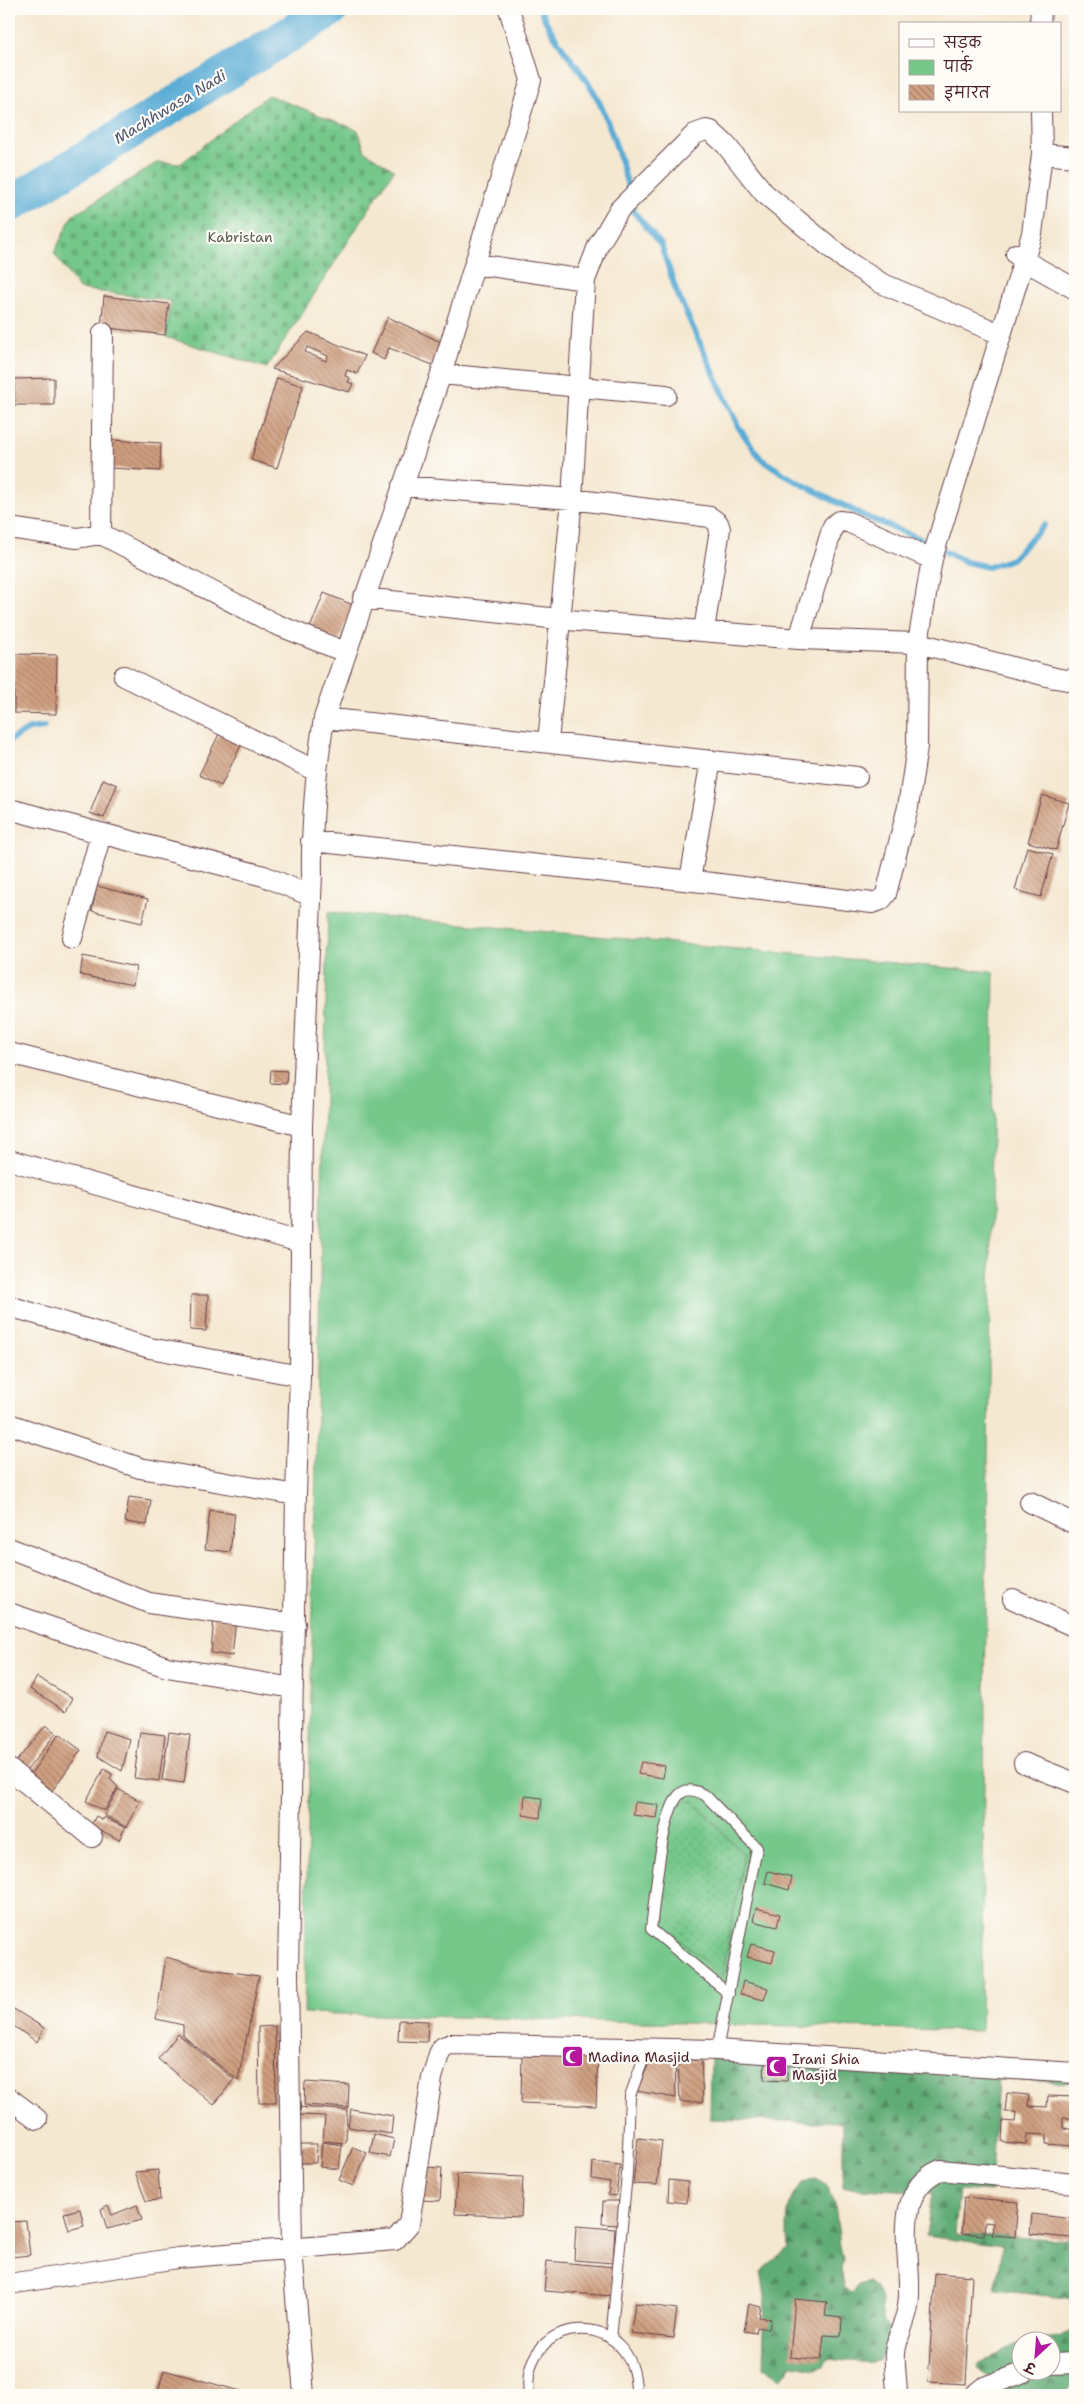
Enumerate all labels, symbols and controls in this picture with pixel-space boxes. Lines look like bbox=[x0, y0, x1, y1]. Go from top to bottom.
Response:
legend bbox=[899, 22, 1062, 112]
text: सड़क bbox=[943, 33, 982, 53]
text: पार्क bbox=[943, 55, 974, 77]
water label: Machhwasa Nadi bbox=[110, 65, 230, 148]
text: इमारत bbox=[944, 83, 991, 103]
park label: Kabristan bbox=[207, 228, 273, 246]
mosque icon: Madina Masjid bbox=[560, 2045, 584, 2069]
place label: Madina Masjid bbox=[588, 2048, 690, 2066]
place label: Irani Shia Masjid bbox=[792, 2050, 860, 2084]
mosque icon: Irani Shia Masjid bbox=[764, 2055, 788, 2079]
north arrow bbox=[1012, 2332, 1062, 2382]
text: उ bbox=[1021, 2357, 1040, 2379]

